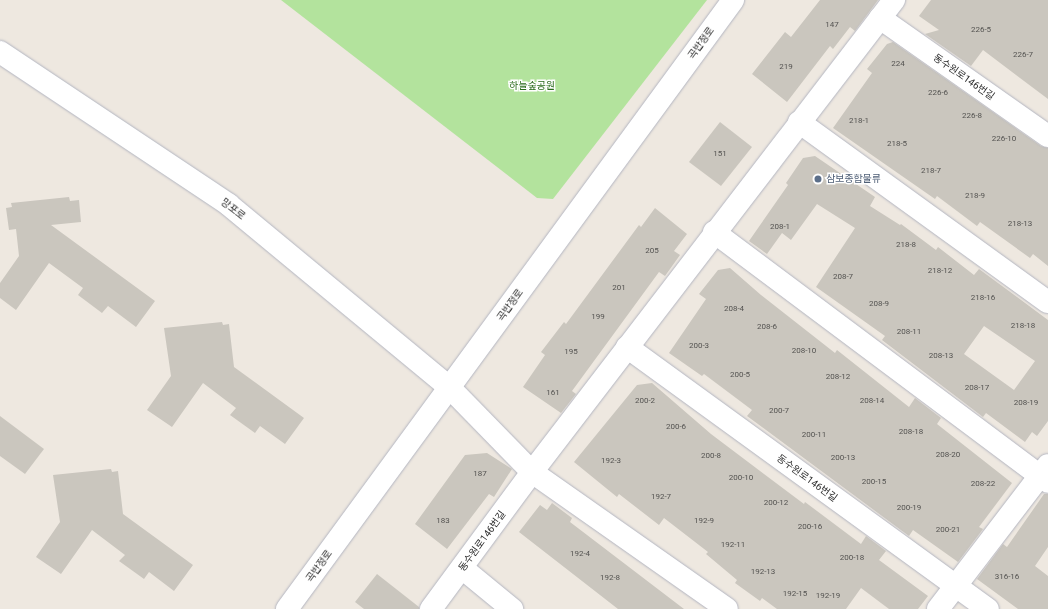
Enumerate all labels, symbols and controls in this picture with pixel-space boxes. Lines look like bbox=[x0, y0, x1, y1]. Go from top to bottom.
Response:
house number: 147 bbox=[825, 20, 839, 30]
street label: 곡반정로 bbox=[685, 25, 717, 61]
house number: 226-5 bbox=[971, 25, 991, 35]
house number: 226-7 bbox=[1013, 50, 1033, 60]
street label: 동수원로146번길 bbox=[931, 51, 997, 103]
house number: 224 bbox=[891, 59, 905, 69]
house number: 219 bbox=[779, 62, 793, 72]
park label: 하늘숲공원 bbox=[509, 80, 555, 92]
house number: 226-6 bbox=[928, 88, 948, 98]
house number: 226-8 bbox=[962, 111, 982, 121]
house number: 218-1 bbox=[849, 116, 869, 126]
house number: 226-10 bbox=[992, 134, 1016, 144]
house number: 218-5 bbox=[887, 139, 907, 149]
house number: 151 bbox=[713, 149, 727, 159]
house number: 218-7 bbox=[921, 166, 941, 176]
place label: 삼보종합물류 bbox=[826, 173, 881, 185]
marker: 삼보종합물류 bbox=[813, 174, 823, 184]
house number: 218-9 bbox=[965, 191, 985, 201]
street label: 망포로 bbox=[218, 196, 248, 222]
house number: 218-13 bbox=[1008, 219, 1032, 229]
house number: 208-1 bbox=[770, 222, 790, 232]
house number: 218-8 bbox=[896, 240, 916, 250]
house number: 205 bbox=[645, 246, 659, 256]
house number: 218-12 bbox=[928, 266, 952, 276]
house number: 208-7 bbox=[833, 272, 853, 282]
house number: 201 bbox=[612, 283, 626, 293]
street label: 곡반정로 bbox=[494, 287, 526, 323]
house number: 218-16 bbox=[971, 293, 995, 303]
house number: 208-9 bbox=[869, 299, 889, 309]
house number: 208-4 bbox=[724, 304, 744, 314]
house number: 199 bbox=[591, 312, 605, 322]
house number: 218-18 bbox=[1011, 321, 1035, 331]
house number: 208-6 bbox=[757, 322, 777, 332]
house number: 208-11 bbox=[897, 327, 921, 337]
house number: 200-3 bbox=[689, 341, 709, 351]
house number: 208-10 bbox=[792, 346, 816, 356]
house number: 195 bbox=[564, 347, 578, 357]
house number: 208-13 bbox=[929, 351, 953, 361]
house number: 200-5 bbox=[730, 370, 750, 380]
house number: 208-12 bbox=[826, 372, 850, 382]
house number: 208-17 bbox=[965, 383, 989, 393]
house number: 161 bbox=[546, 388, 560, 398]
house number: 200-2 bbox=[635, 396, 655, 406]
house number: 208-14 bbox=[860, 396, 884, 406]
house number: 208-19 bbox=[1014, 398, 1038, 408]
house number: 200-7 bbox=[769, 406, 789, 416]
house number: 200-6 bbox=[666, 422, 686, 432]
house number: 208-18 bbox=[899, 427, 923, 437]
house number: 200-11 bbox=[802, 430, 826, 440]
house number: 208-20 bbox=[936, 450, 960, 460]
house number: 200-8 bbox=[701, 451, 721, 461]
street label: 동수원로146번길 bbox=[774, 452, 840, 504]
house number: 200-13 bbox=[831, 453, 855, 463]
house number: 192-3 bbox=[601, 456, 621, 466]
house number: 187 bbox=[473, 469, 487, 479]
house number: 200-10 bbox=[729, 473, 753, 483]
house number: 200-15 bbox=[862, 477, 886, 487]
house number: 208-22 bbox=[971, 479, 995, 489]
house number: 192-7 bbox=[651, 492, 671, 502]
house number: 200-12 bbox=[764, 498, 788, 508]
house number: 200-19 bbox=[897, 503, 921, 513]
street label: 동수원로146번길 bbox=[456, 508, 508, 574]
house number: 183 bbox=[436, 516, 450, 526]
house number: 192-9 bbox=[694, 516, 714, 526]
house number: 200-16 bbox=[798, 522, 822, 532]
house number: 200-21 bbox=[936, 525, 960, 535]
house number: 192-11 bbox=[721, 540, 745, 550]
street label: 곡반정로 bbox=[303, 548, 335, 584]
house number: 192-4 bbox=[570, 549, 590, 559]
house number: 200-18 bbox=[840, 553, 864, 563]
house number: 192-13 bbox=[751, 567, 775, 577]
house number: 316-16 bbox=[995, 572, 1019, 582]
house number: 192-8 bbox=[600, 573, 620, 583]
house number: 192-15 bbox=[783, 589, 807, 599]
house number: 192-19 bbox=[816, 591, 840, 601]

